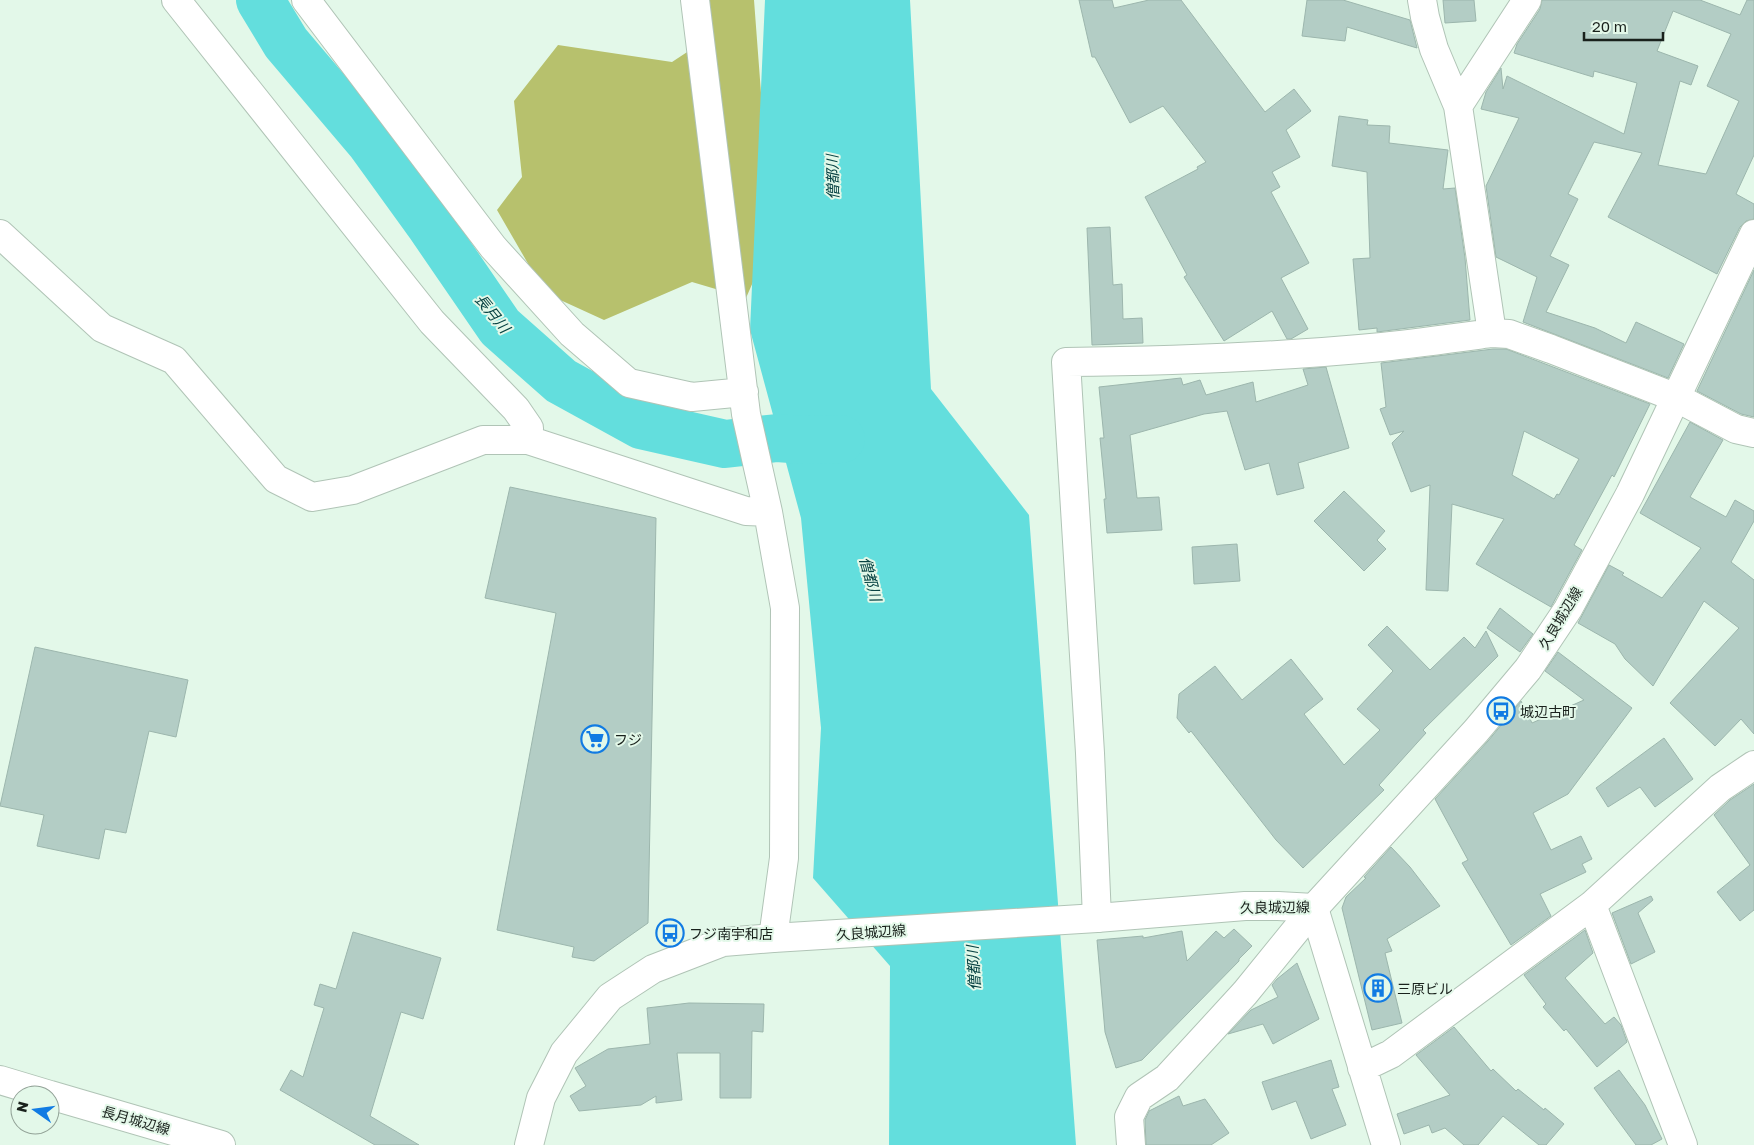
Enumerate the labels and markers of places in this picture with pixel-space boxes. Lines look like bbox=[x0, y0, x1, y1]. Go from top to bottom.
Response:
bus stop icon: 城辺古町 bbox=[1486, 696, 1516, 726]
place label: 城辺古町 bbox=[1520, 703, 1576, 720]
supermarket icon: フジ bbox=[580, 724, 610, 754]
place label: フジ bbox=[614, 731, 642, 748]
bus stop icon: フジ南宇和店 bbox=[655, 918, 685, 948]
place label: フジ南宇和店 bbox=[689, 925, 773, 942]
building icon: 三原ビル bbox=[1363, 973, 1393, 1003]
place label: 三原ビル bbox=[1397, 980, 1453, 997]

